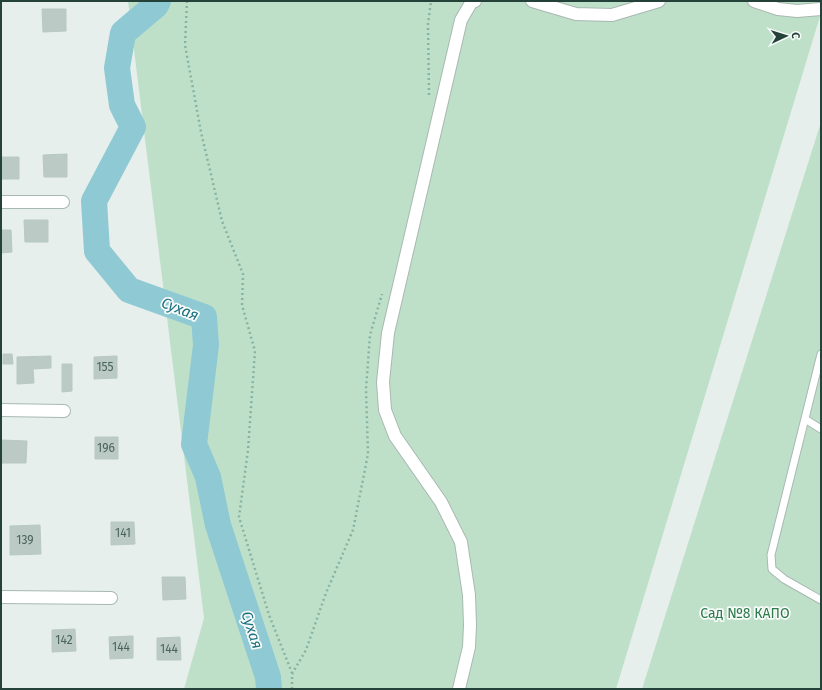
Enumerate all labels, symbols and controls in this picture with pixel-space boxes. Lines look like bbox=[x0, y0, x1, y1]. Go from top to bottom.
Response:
north arrow bbox=[766, 16, 806, 56]
text: С bbox=[789, 32, 802, 40]
water label: Сухая bbox=[159, 293, 201, 325]
house number: 155 bbox=[96, 360, 114, 374]
house number: 196 bbox=[97, 441, 115, 455]
house number: 141 bbox=[115, 526, 131, 540]
house number: 139 bbox=[16, 533, 34, 547]
park label: Сад №8 КАПО bbox=[700, 605, 790, 622]
water label: Сухая bbox=[237, 609, 267, 651]
house number: 142 bbox=[55, 633, 73, 647]
house number: 144 bbox=[112, 640, 131, 654]
house number: 144 bbox=[160, 642, 179, 656]

